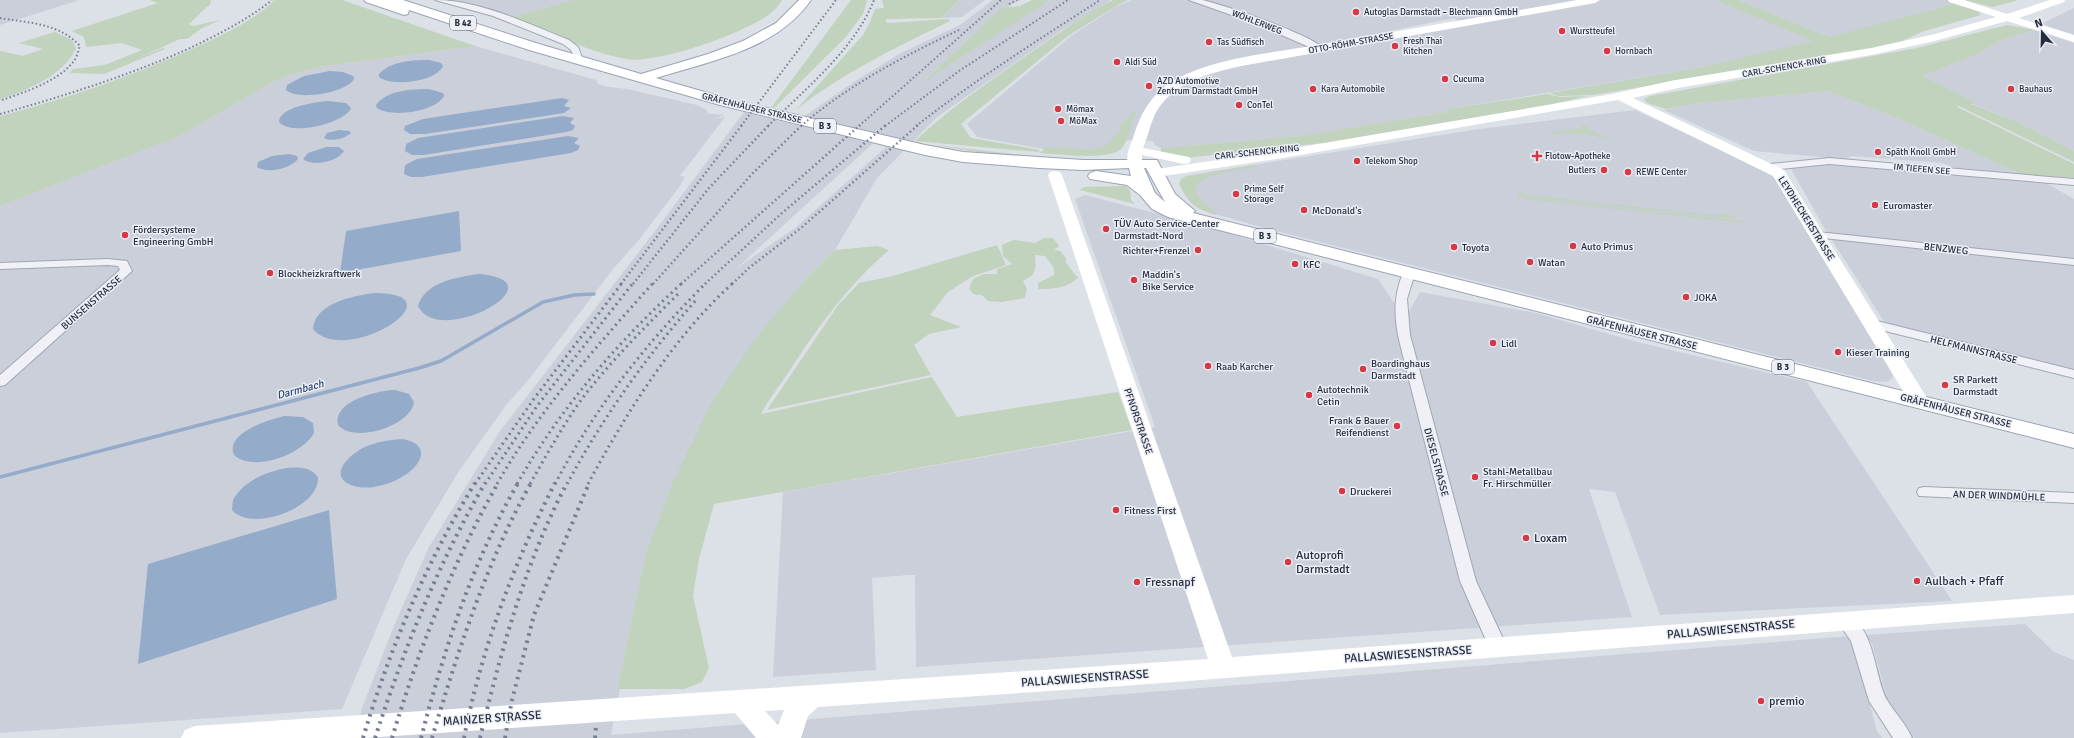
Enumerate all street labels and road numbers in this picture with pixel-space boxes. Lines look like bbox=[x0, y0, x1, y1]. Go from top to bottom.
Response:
street label: WÖHLERWEG bbox=[1230, 7, 1284, 37]
road number: B 42 bbox=[450, 16, 476, 30]
street label: OTTO-RÖHM-STRASSE bbox=[1307, 30, 1395, 56]
street label: CARL-SCHENCK-RING bbox=[1741, 55, 1827, 80]
street label: GRÄFENHÄUSER STRASSE bbox=[701, 90, 803, 126]
road number: B 3 bbox=[814, 119, 836, 133]
street label: CARL-SCHENCK-RING bbox=[1214, 143, 1300, 162]
street label: IM TIEFEN SEE bbox=[1893, 162, 1951, 177]
street label: LEYDHECKERSTRASSE bbox=[1775, 174, 1837, 263]
road number: B 3 bbox=[1254, 229, 1276, 243]
street label: BENZWEG bbox=[1923, 241, 1969, 257]
street label: BUNSENSTRASSE bbox=[59, 273, 125, 332]
street label: GRÄFENHÄUSER STRASSE bbox=[1585, 313, 1699, 353]
street label: HELFMANNSTRASSE bbox=[1929, 333, 2019, 367]
road number: B 3 bbox=[1772, 360, 1794, 374]
street label: PFNORSTRASSE bbox=[1121, 387, 1155, 456]
street label: GRÄFENHÄUSER STRASSE bbox=[1899, 391, 2013, 431]
street label: DIESELSTRASSE bbox=[1421, 427, 1451, 498]
street label: AN DER WINDMÜHLE bbox=[1953, 488, 2046, 504]
street label: PALLASWIESENSTRASSE bbox=[1666, 616, 1796, 643]
street label: PALLASWIESENSTRASSE bbox=[1343, 643, 1473, 666]
street label: PALLASWIESENSTRASSE bbox=[1020, 667, 1150, 690]
street label: MAINZER STRASSE bbox=[442, 708, 542, 729]

